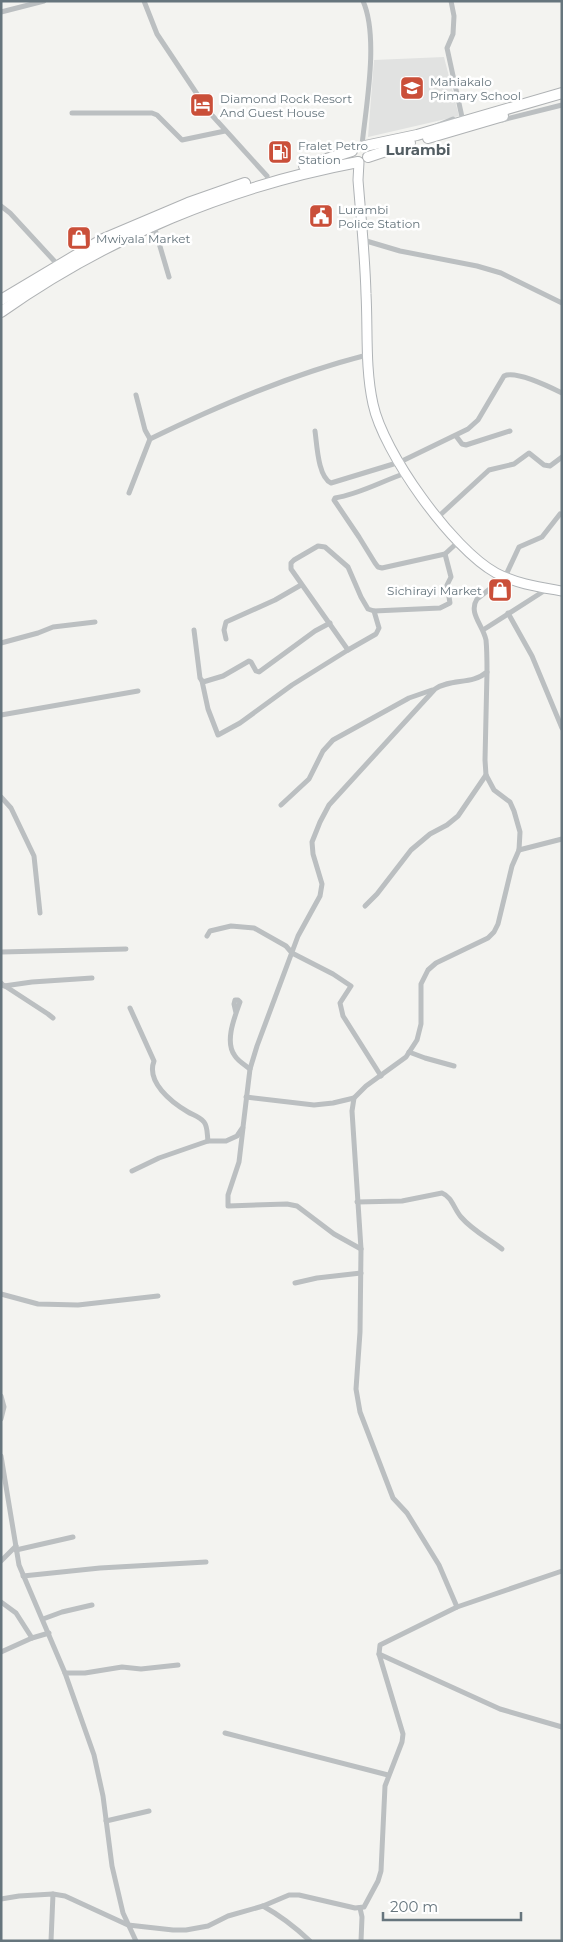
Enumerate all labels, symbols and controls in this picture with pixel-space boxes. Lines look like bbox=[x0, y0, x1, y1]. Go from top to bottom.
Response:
place label: Mahiakalo Primary School bbox=[430, 74, 521, 103]
school or university icon: Mahiakalo Primary School bbox=[399, 75, 425, 101]
place label: Diamond Rock Resort And Guest House bbox=[220, 91, 352, 120]
hotel icon: Diamond Rock Resort And Guest House bbox=[189, 92, 215, 118]
place label: Fralet Petro Station bbox=[298, 138, 368, 167]
fuel station icon: Fralet Petro Station bbox=[267, 139, 293, 165]
district label: Lurambi bbox=[385, 140, 451, 159]
place label: Lurambi Police Station bbox=[338, 202, 420, 231]
public building icon: Lurambi Police Station bbox=[308, 203, 334, 229]
shop icon: Mwiyala Market bbox=[66, 225, 92, 251]
place label: Mwiyala Market bbox=[96, 231, 190, 246]
shop icon: Sichirayi Market bbox=[487, 577, 513, 603]
place label: Sichirayi Market bbox=[387, 583, 482, 598]
scale bar bbox=[383, 1890, 520, 1922]
text: 200 m bbox=[390, 1897, 438, 1916]

